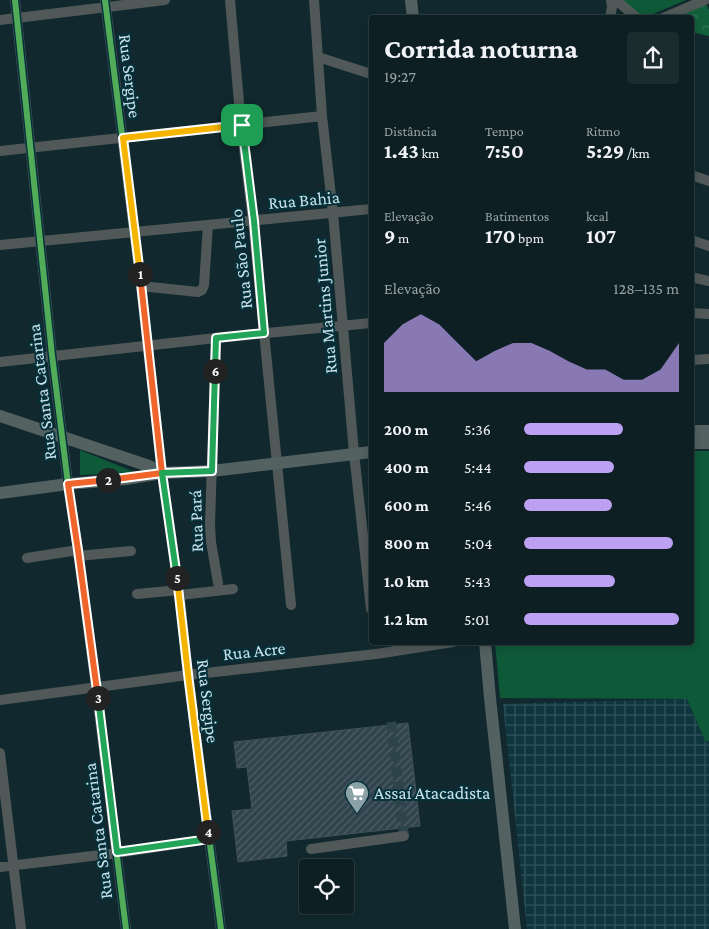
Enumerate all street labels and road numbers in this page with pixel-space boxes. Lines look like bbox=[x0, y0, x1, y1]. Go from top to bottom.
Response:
street label: Rua Sergipe bbox=[115, 33, 145, 119]
street label: Rua Bahia bbox=[267, 187, 341, 213]
street label: Rua São Paulo bbox=[226, 208, 256, 310]
street label: Rua Martins Junior bbox=[309, 237, 341, 375]
street label: Rua Santa Catarina bbox=[24, 323, 60, 461]
street label: Rua Pará bbox=[185, 489, 207, 553]
street label: Rua Acre bbox=[222, 638, 286, 664]
street label: Rua Sergipe bbox=[193, 658, 223, 744]
street label: Rua Santa Catarina bbox=[80, 762, 116, 900]

